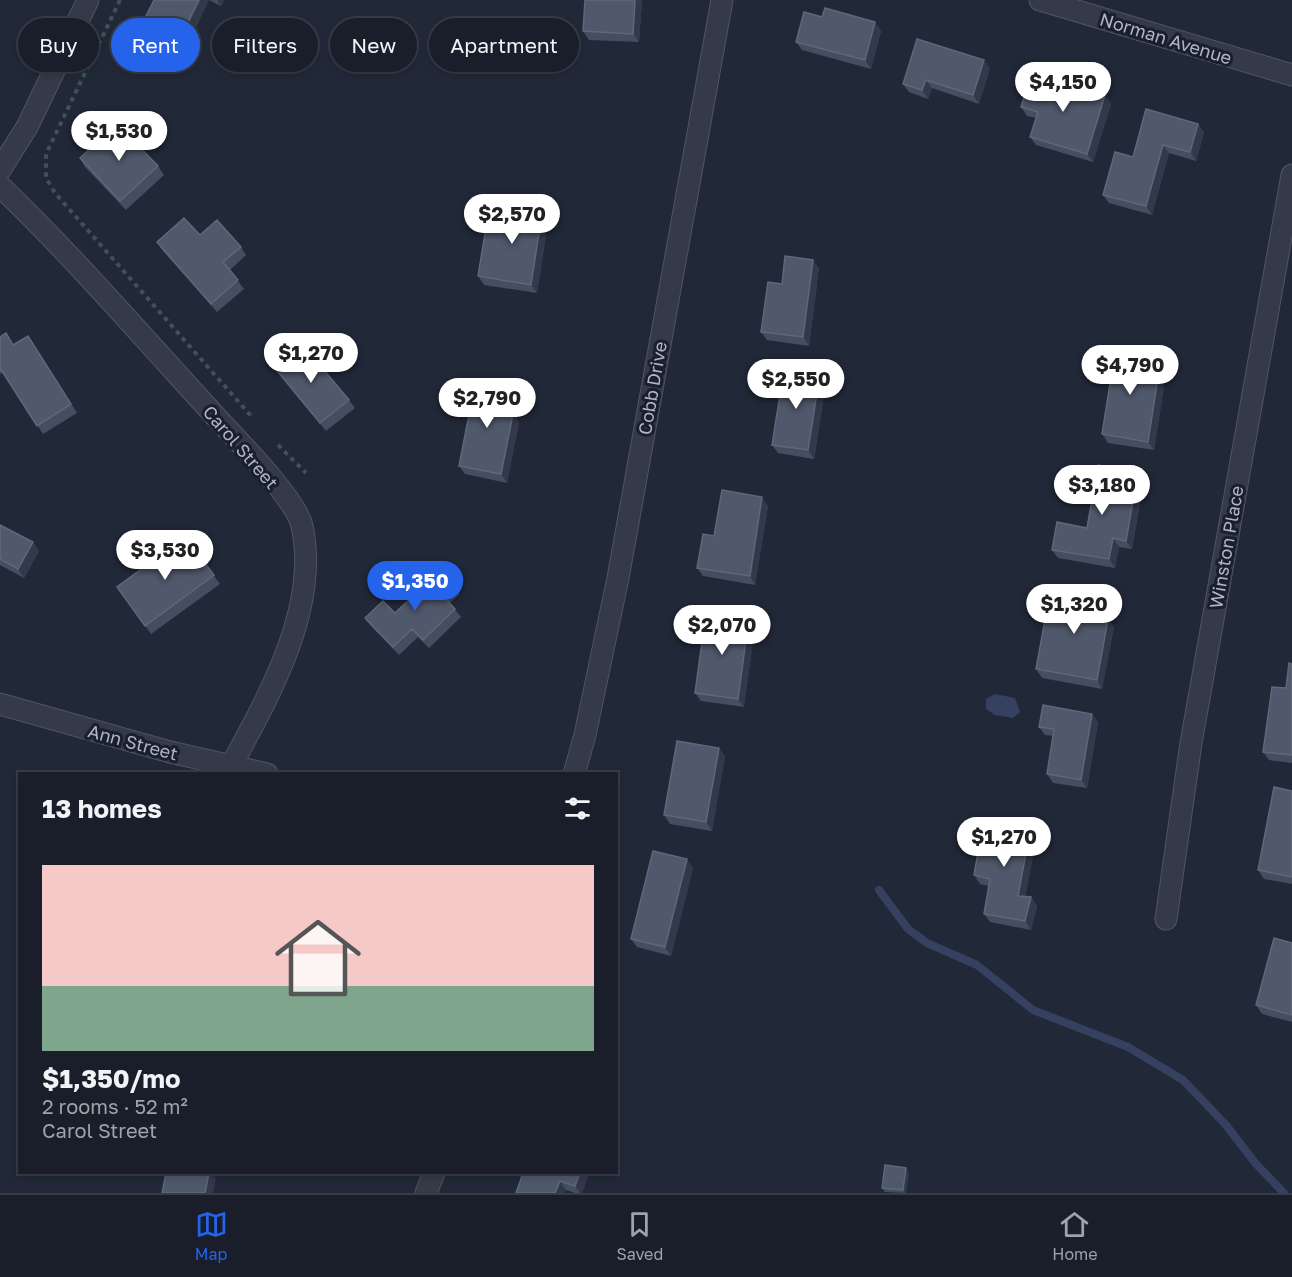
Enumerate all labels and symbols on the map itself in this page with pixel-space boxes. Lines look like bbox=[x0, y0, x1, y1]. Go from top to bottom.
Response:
street label: Norman Avenue bbox=[1097, 7, 1235, 69]
pin: $4,150 bbox=[1014, 62, 1112, 113]
pin: $1,530 bbox=[70, 111, 168, 162]
pin: $2,570 bbox=[463, 194, 561, 245]
pin: $1,270 bbox=[262, 333, 360, 384]
street label: Cobb Drive bbox=[633, 340, 671, 436]
pin: $4,790 bbox=[1081, 345, 1179, 396]
pin: $2,550 bbox=[747, 359, 845, 410]
pin: $2,790 bbox=[438, 378, 536, 429]
street label: Carol Street bbox=[199, 401, 283, 493]
pin: $3,180 bbox=[1053, 465, 1151, 516]
street label: Winston Place bbox=[1204, 484, 1248, 610]
pin: $3,530 bbox=[116, 530, 214, 581]
pin: $1,350 bbox=[366, 561, 464, 612]
pin: $1,320 bbox=[1025, 584, 1123, 635]
pin: $2,070 bbox=[673, 605, 771, 656]
street label: Ann Street bbox=[86, 719, 180, 765]
pin: $1,270 bbox=[955, 817, 1053, 868]

